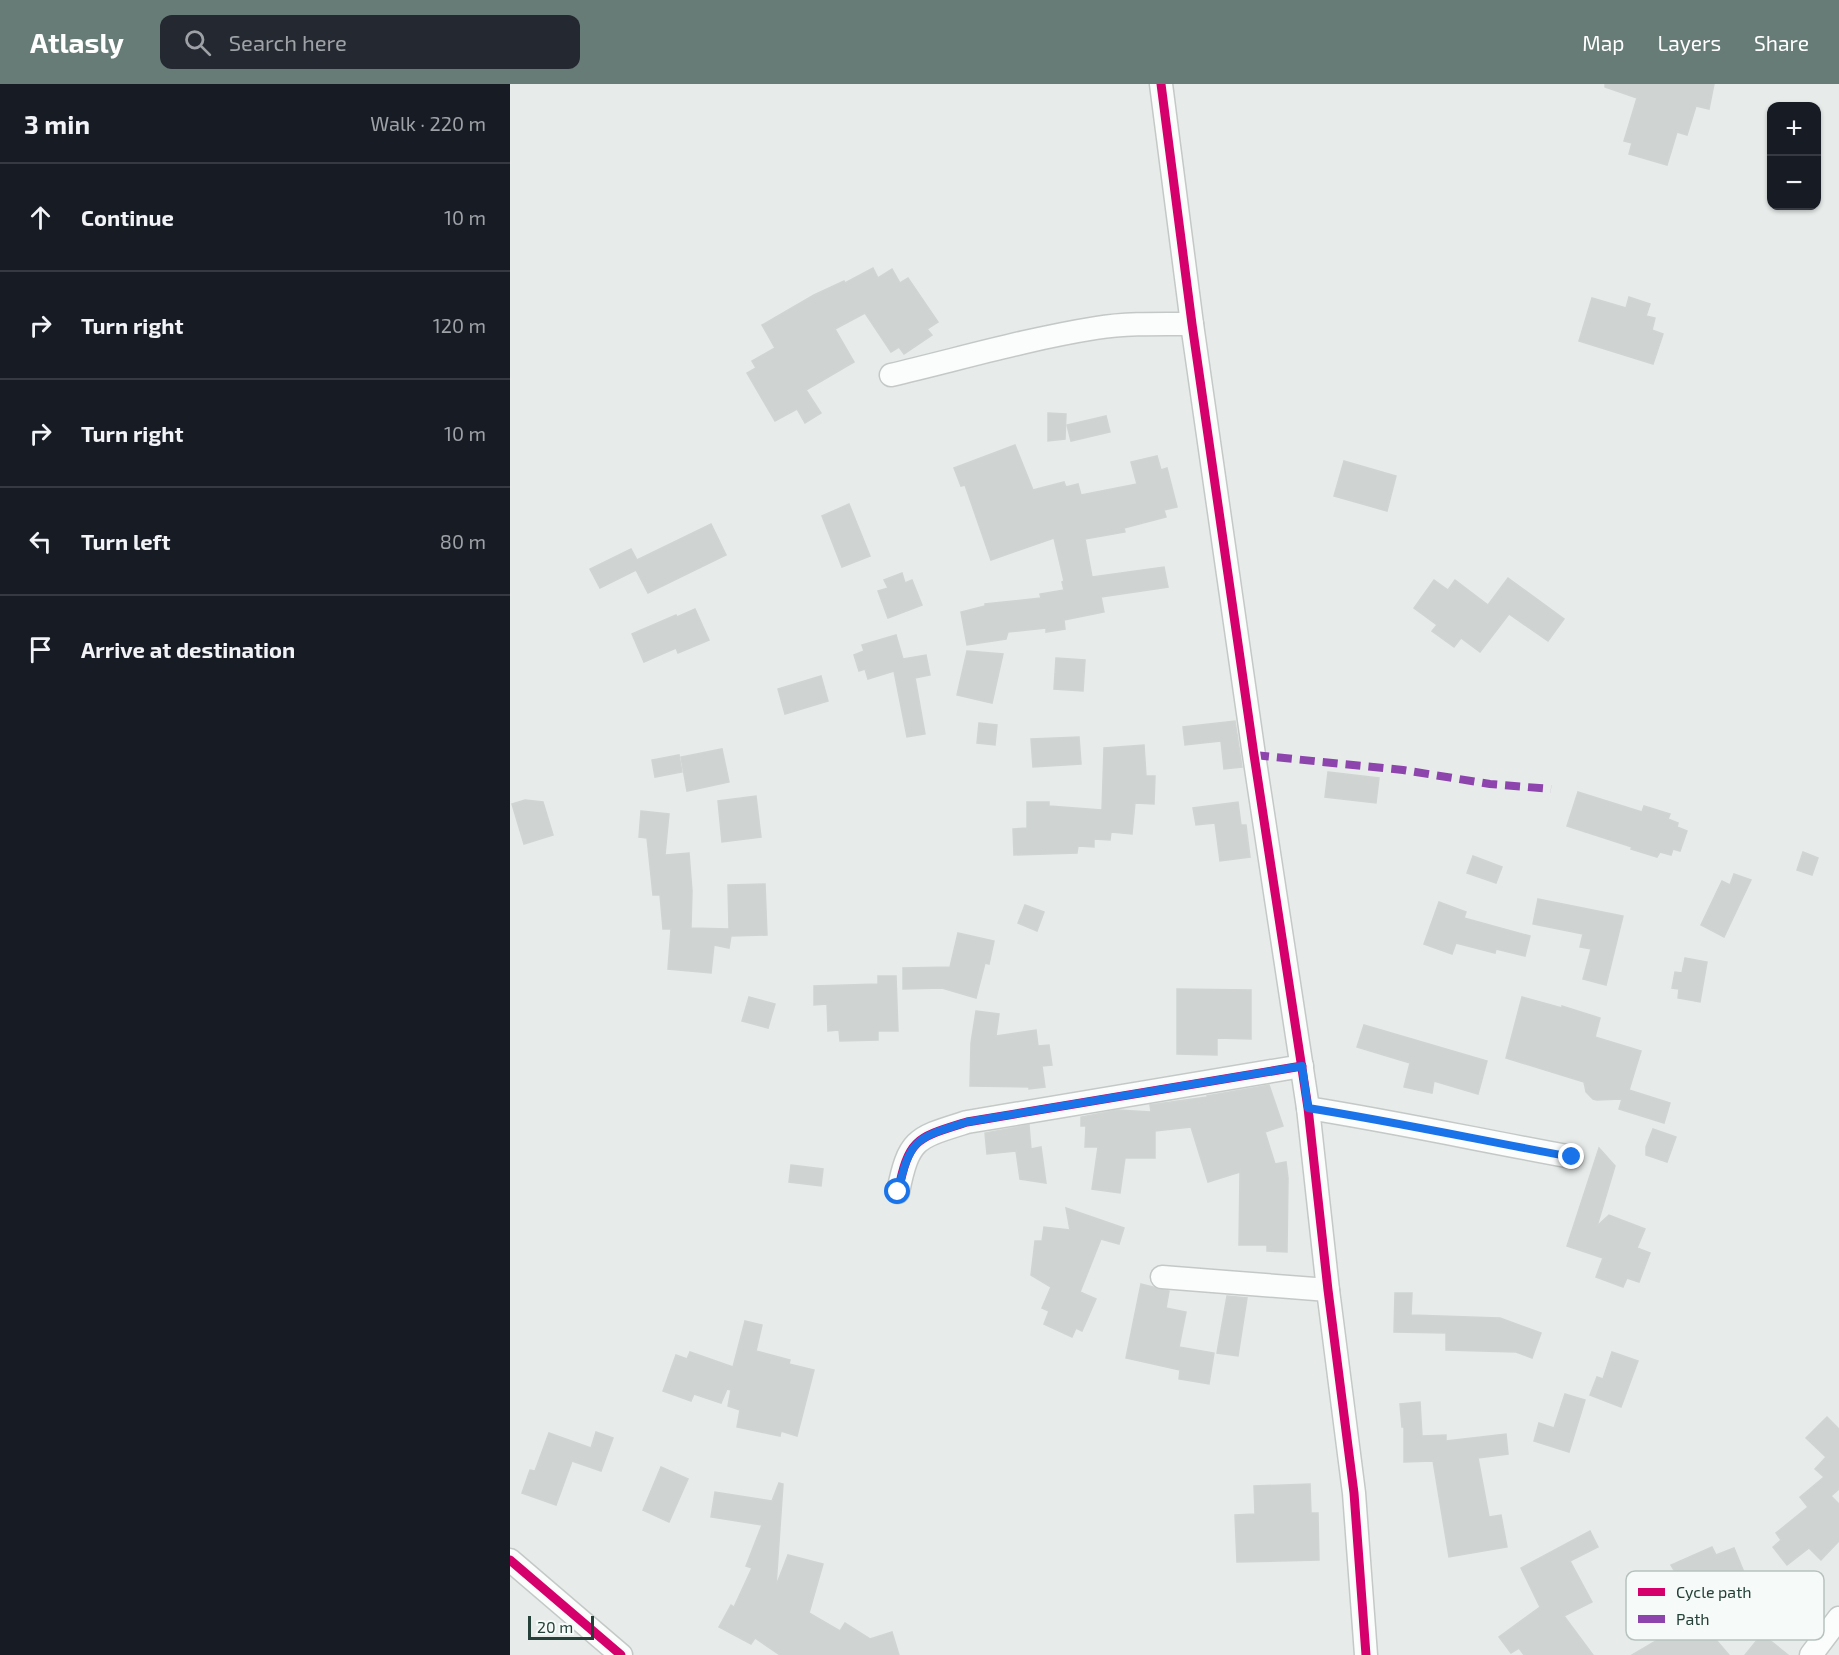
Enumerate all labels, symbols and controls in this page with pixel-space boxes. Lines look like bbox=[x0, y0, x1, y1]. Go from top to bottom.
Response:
search box bbox=[160, 15, 580, 69]
text: Atlasly bbox=[30, 25, 124, 59]
icon: search bbox=[181, 26, 214, 59]
text: Search here bbox=[229, 29, 347, 55]
text: Map bbox=[1582, 30, 1624, 55]
text: Layers bbox=[1657, 30, 1721, 55]
text: Share bbox=[1754, 30, 1809, 55]
map controls bbox=[1767, 102, 1821, 210]
button: + bbox=[1767, 102, 1821, 156]
text: 3 min bbox=[24, 108, 90, 139]
text: Walk · 220 m bbox=[370, 111, 486, 135]
button: − bbox=[1767, 156, 1821, 210]
icon: ahead bbox=[24, 201, 57, 234]
text: Continue bbox=[81, 204, 174, 230]
text: 10 m bbox=[444, 205, 486, 229]
icon: right bbox=[24, 309, 57, 342]
text: Turn right bbox=[81, 312, 183, 338]
text: 120 m bbox=[433, 313, 486, 337]
icon: right bbox=[24, 417, 57, 450]
text: Turn right bbox=[81, 420, 183, 446]
text: 10 m bbox=[444, 421, 486, 445]
icon: left bbox=[24, 525, 57, 558]
text: Turn left bbox=[81, 528, 170, 554]
text: 80 m bbox=[440, 529, 486, 553]
icon: arrive bbox=[24, 633, 57, 666]
text: Arrive at destination bbox=[81, 636, 295, 662]
route end bbox=[1558, 1143, 1584, 1169]
route start bbox=[884, 1178, 910, 1204]
legend bbox=[1626, 1571, 1824, 1640]
text: Cycle path bbox=[1676, 1582, 1752, 1601]
text: Path bbox=[1676, 1609, 1710, 1628]
scale bar bbox=[528, 1613, 594, 1640]
text: 20 m bbox=[537, 1617, 573, 1636]

